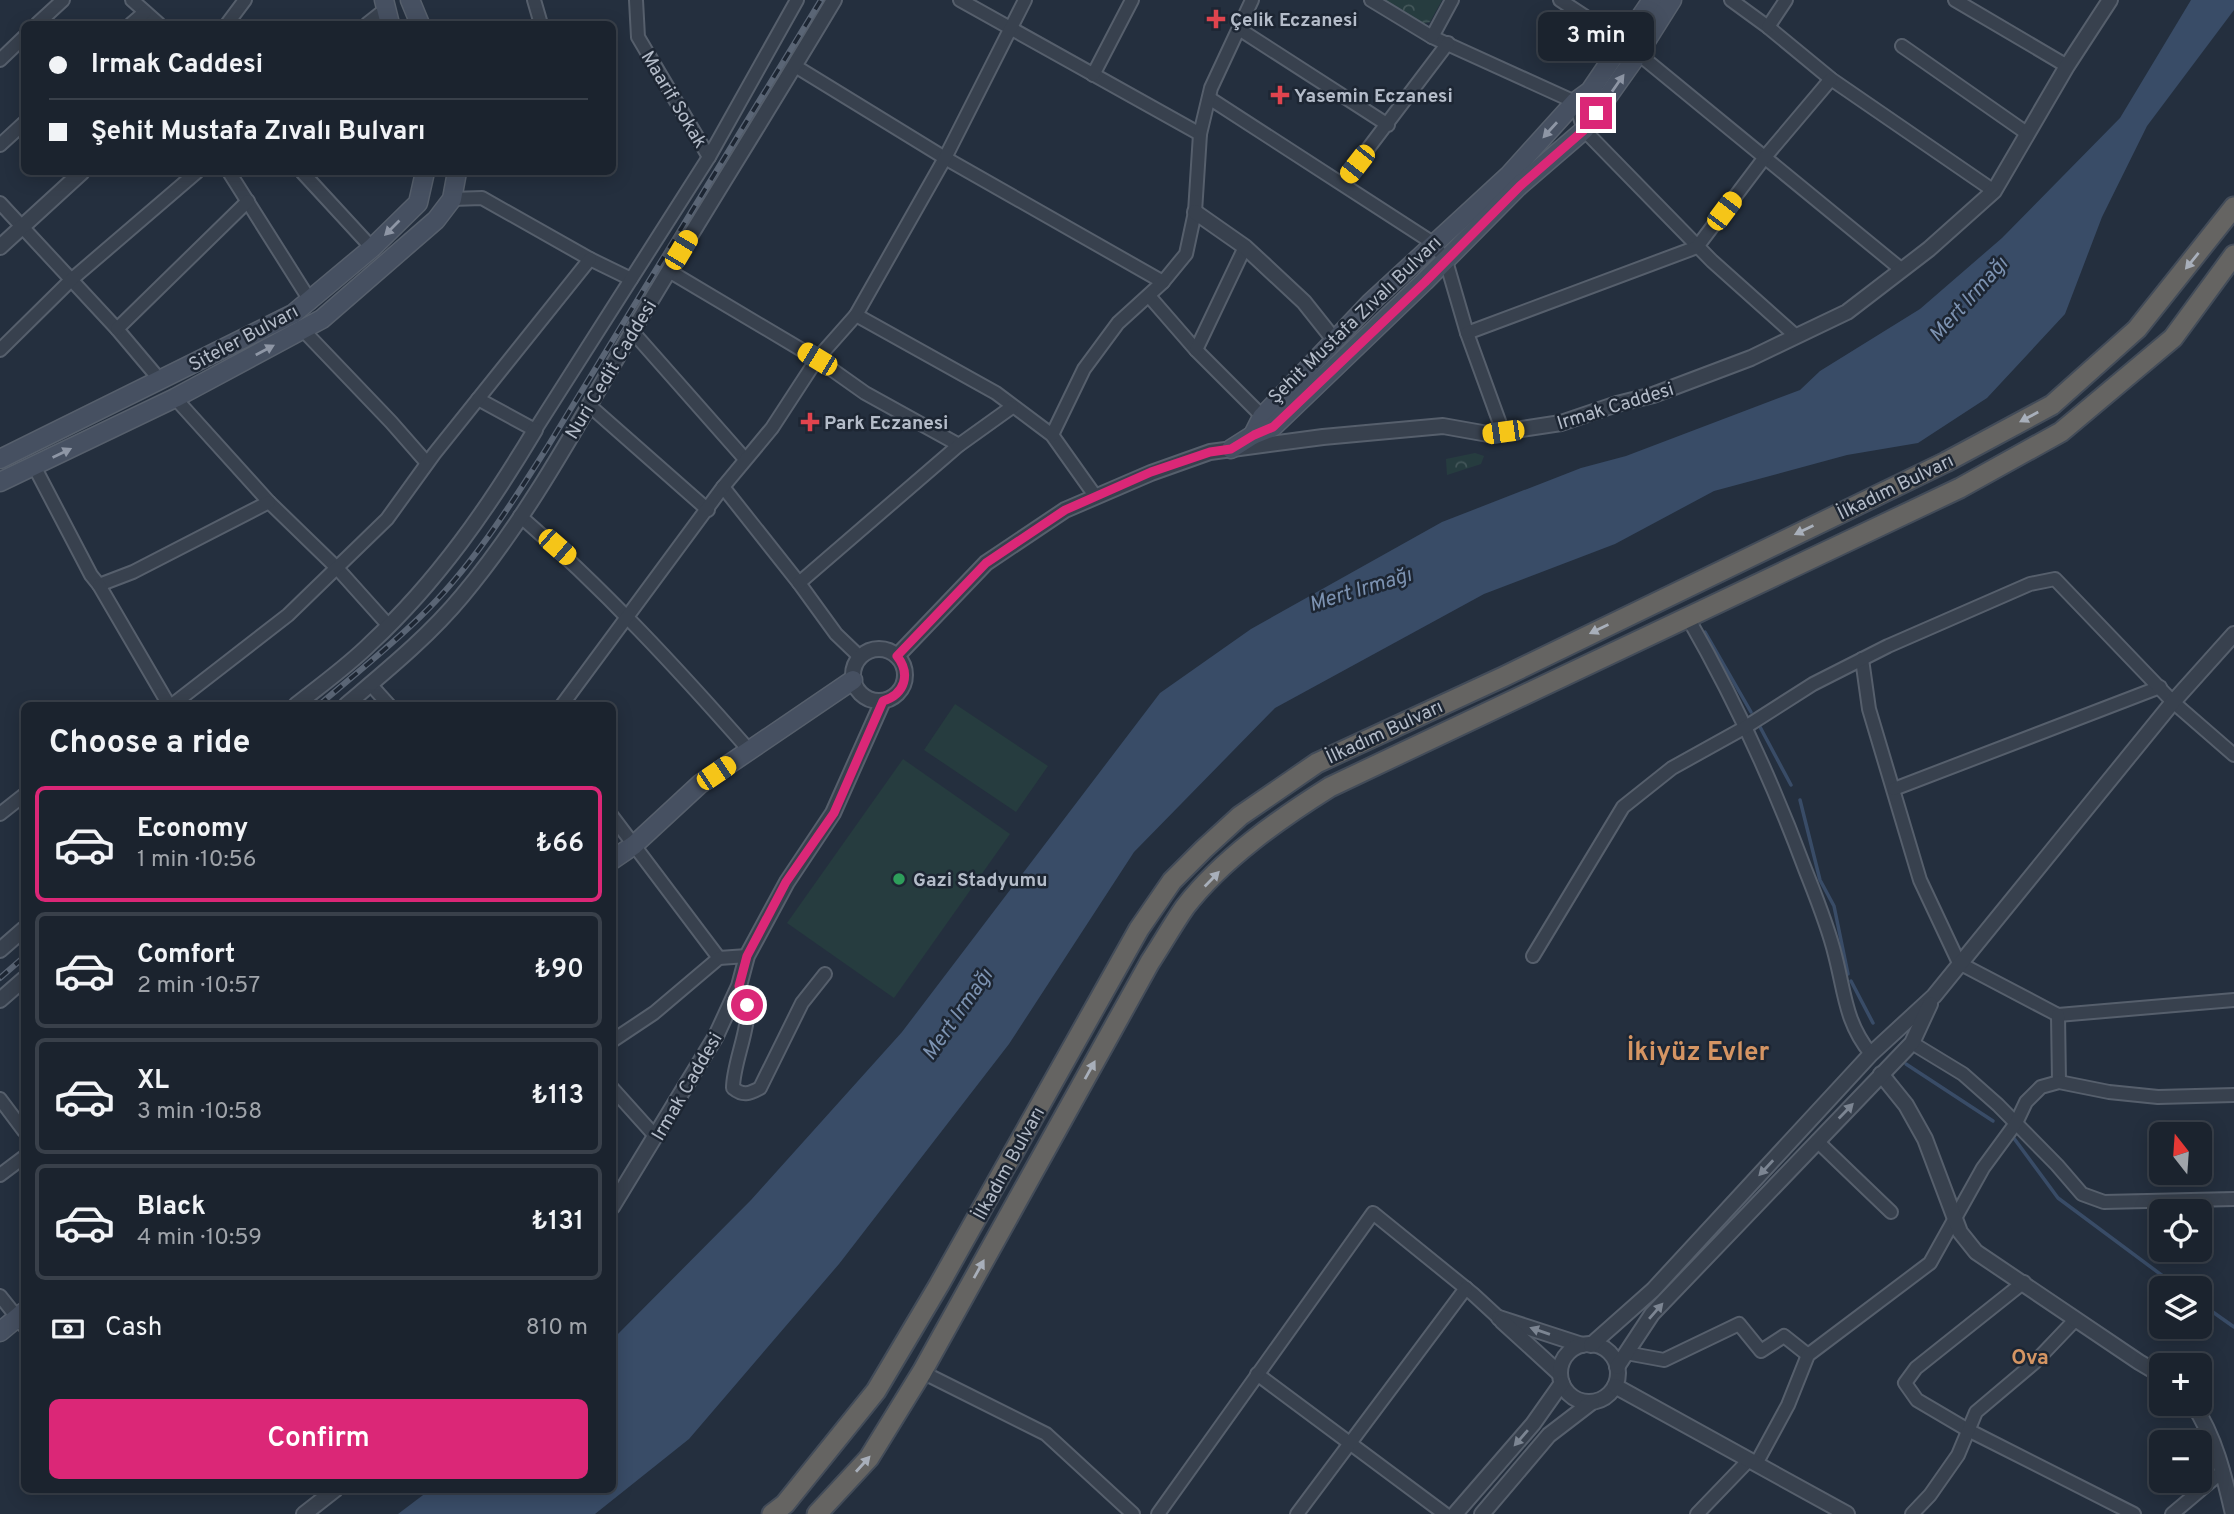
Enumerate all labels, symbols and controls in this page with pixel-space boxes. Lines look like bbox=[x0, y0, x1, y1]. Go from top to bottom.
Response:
place label: Çelik Eczanesi bbox=[1230, 9, 1358, 33]
marker: Çelik Eczanesi bbox=[1208, 11, 1224, 27]
callout: 3 min bbox=[1538, 11, 1654, 60]
text: 3 min bbox=[1566, 22, 1626, 51]
street label: Maarif Sokak bbox=[635, 47, 712, 153]
text: Irmak Caddesi bbox=[91, 49, 263, 82]
one-way arrow bbox=[1610, 74, 1624, 92]
place label: Yasemin Eczanesi bbox=[1294, 85, 1453, 109]
marker: Yasemin Eczanesi bbox=[1272, 87, 1288, 103]
route end bbox=[1580, 97, 1612, 129]
text: Şehit Mustafa Zıvalı Bulvarı bbox=[91, 116, 425, 149]
one-way arrow bbox=[1542, 121, 1558, 139]
car bbox=[1336, 141, 1379, 187]
car bbox=[1703, 188, 1746, 234]
one-way arrow bbox=[384, 220, 401, 237]
car bbox=[662, 227, 701, 273]
street label: Şehit Mustafa Zıvalı Bulvarı bbox=[1264, 231, 1447, 410]
water label: Mert Irmağı bbox=[1924, 251, 2015, 348]
one-way arrow bbox=[2185, 252, 2200, 270]
street label: Nuri Cedit Caddesi bbox=[561, 296, 663, 444]
street label: Siteler Bulvarı bbox=[185, 300, 303, 378]
car bbox=[794, 339, 841, 379]
one-way arrow bbox=[255, 345, 275, 356]
street label: Irmak Caddesi bbox=[1554, 378, 1677, 436]
one-way arrow bbox=[2019, 411, 2039, 423]
place label: Park Eczanesi bbox=[824, 412, 948, 436]
marker: Park Eczanesi bbox=[802, 414, 818, 430]
car bbox=[1481, 419, 1526, 445]
one-way arrow bbox=[52, 447, 72, 458]
street label: İlkadım Bulvarı bbox=[1833, 448, 1958, 526]
one-way arrow bbox=[1794, 524, 1814, 536]
car bbox=[535, 525, 580, 569]
water label: Mert Irmağı bbox=[1306, 562, 1416, 619]
one-way arrow bbox=[1589, 623, 1609, 635]
street label: İlkadım Bulvarı bbox=[1322, 694, 1447, 770]
text: Choose a ride bbox=[49, 724, 250, 764]
car bbox=[693, 753, 740, 793]
icon: car bbox=[53, 813, 116, 876]
text: Economy bbox=[137, 813, 248, 846]
text: ₺66 bbox=[535, 828, 584, 861]
text: 1 min · 10:56 bbox=[137, 846, 257, 875]
place label: Gazi Stadyumu bbox=[913, 869, 1047, 893]
marker: Gazi Stadyumu bbox=[891, 871, 907, 887]
one-way arrow bbox=[1203, 871, 1219, 888]
icon: car bbox=[53, 939, 116, 1002]
text: Comfort bbox=[137, 939, 235, 972]
text: ₺90 bbox=[534, 954, 584, 987]
water label: Mert Irmağı bbox=[917, 963, 1000, 1066]
text: 2 min · 10:57 bbox=[137, 972, 260, 1001]
route start bbox=[731, 989, 763, 1021]
street label: Irmak Caddesi bbox=[647, 1029, 728, 1145]
district label: İkiyüz Evler bbox=[1627, 1035, 1769, 1070]
one-way arrow bbox=[1084, 1060, 1096, 1080]
icon: car bbox=[53, 1065, 116, 1128]
text: XL bbox=[137, 1065, 169, 1098]
text: ₺113 bbox=[531, 1080, 584, 1113]
text: 3 min · 10:58 bbox=[137, 1098, 262, 1127]
street label: İlkadım Bulvarı bbox=[968, 1102, 1051, 1225]
one-way arrow bbox=[1838, 1102, 1855, 1119]
north arrow bbox=[2149, 1122, 2212, 1185]
map controls bbox=[2149, 1122, 2212, 1493]
one-way arrow bbox=[1758, 1159, 1774, 1177]
icon: car bbox=[53, 1191, 116, 1254]
text: Black bbox=[137, 1191, 206, 1224]
button: locate bbox=[2149, 1199, 2212, 1262]
text: ₺131 bbox=[531, 1206, 584, 1239]
text: 4 min · 10:59 bbox=[137, 1224, 262, 1253]
one-way arrow bbox=[973, 1259, 985, 1279]
button: layers bbox=[2149, 1276, 2212, 1339]
one-way arrow bbox=[1648, 1302, 1664, 1320]
icon: cash bbox=[49, 1310, 87, 1348]
text: Cash bbox=[105, 1312, 162, 1345]
text: 810 m bbox=[526, 1314, 588, 1343]
one-way arrow bbox=[1530, 1326, 1551, 1336]
district label: Ova bbox=[2011, 1345, 2049, 1372]
button: + bbox=[2149, 1353, 2212, 1416]
button: Confirm bbox=[49, 1399, 588, 1479]
one-way arrow bbox=[1513, 1429, 1529, 1447]
button: − bbox=[2149, 1430, 2212, 1493]
one-way arrow bbox=[855, 1455, 871, 1473]

